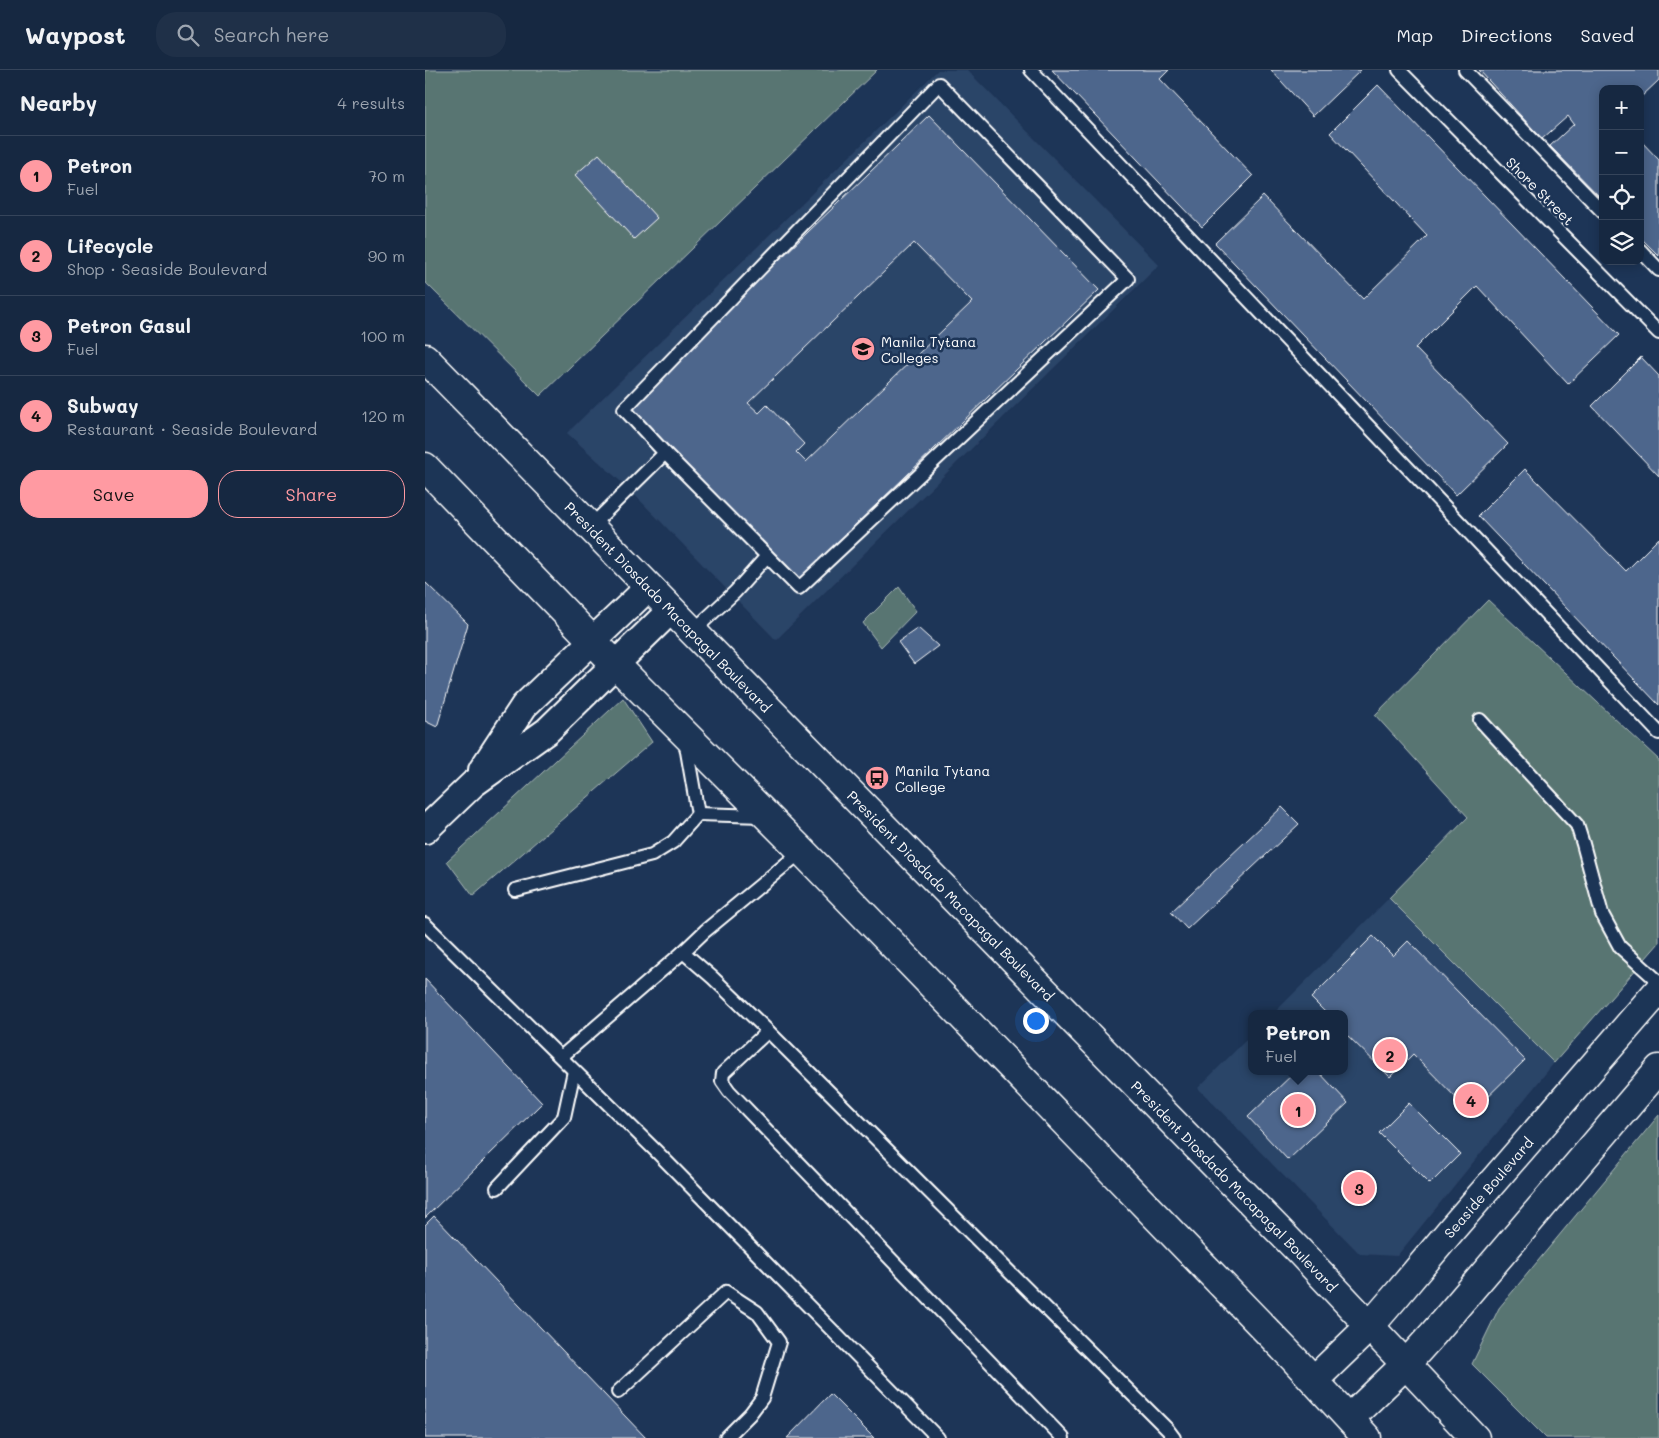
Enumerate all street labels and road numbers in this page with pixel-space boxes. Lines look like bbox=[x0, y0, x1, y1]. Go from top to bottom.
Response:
street label: Shore Street bbox=[1502, 153, 1578, 229]
street label: President Diosdado Macapagal Boulevard bbox=[561, 497, 776, 716]
street label: President Diosdado Macapagal Boulevard bbox=[844, 786, 1059, 1005]
street label: President Diosdado Macapagal Boulevard bbox=[1128, 1076, 1342, 1296]
street label: Seaside Boulevard bbox=[1439, 1133, 1537, 1242]

